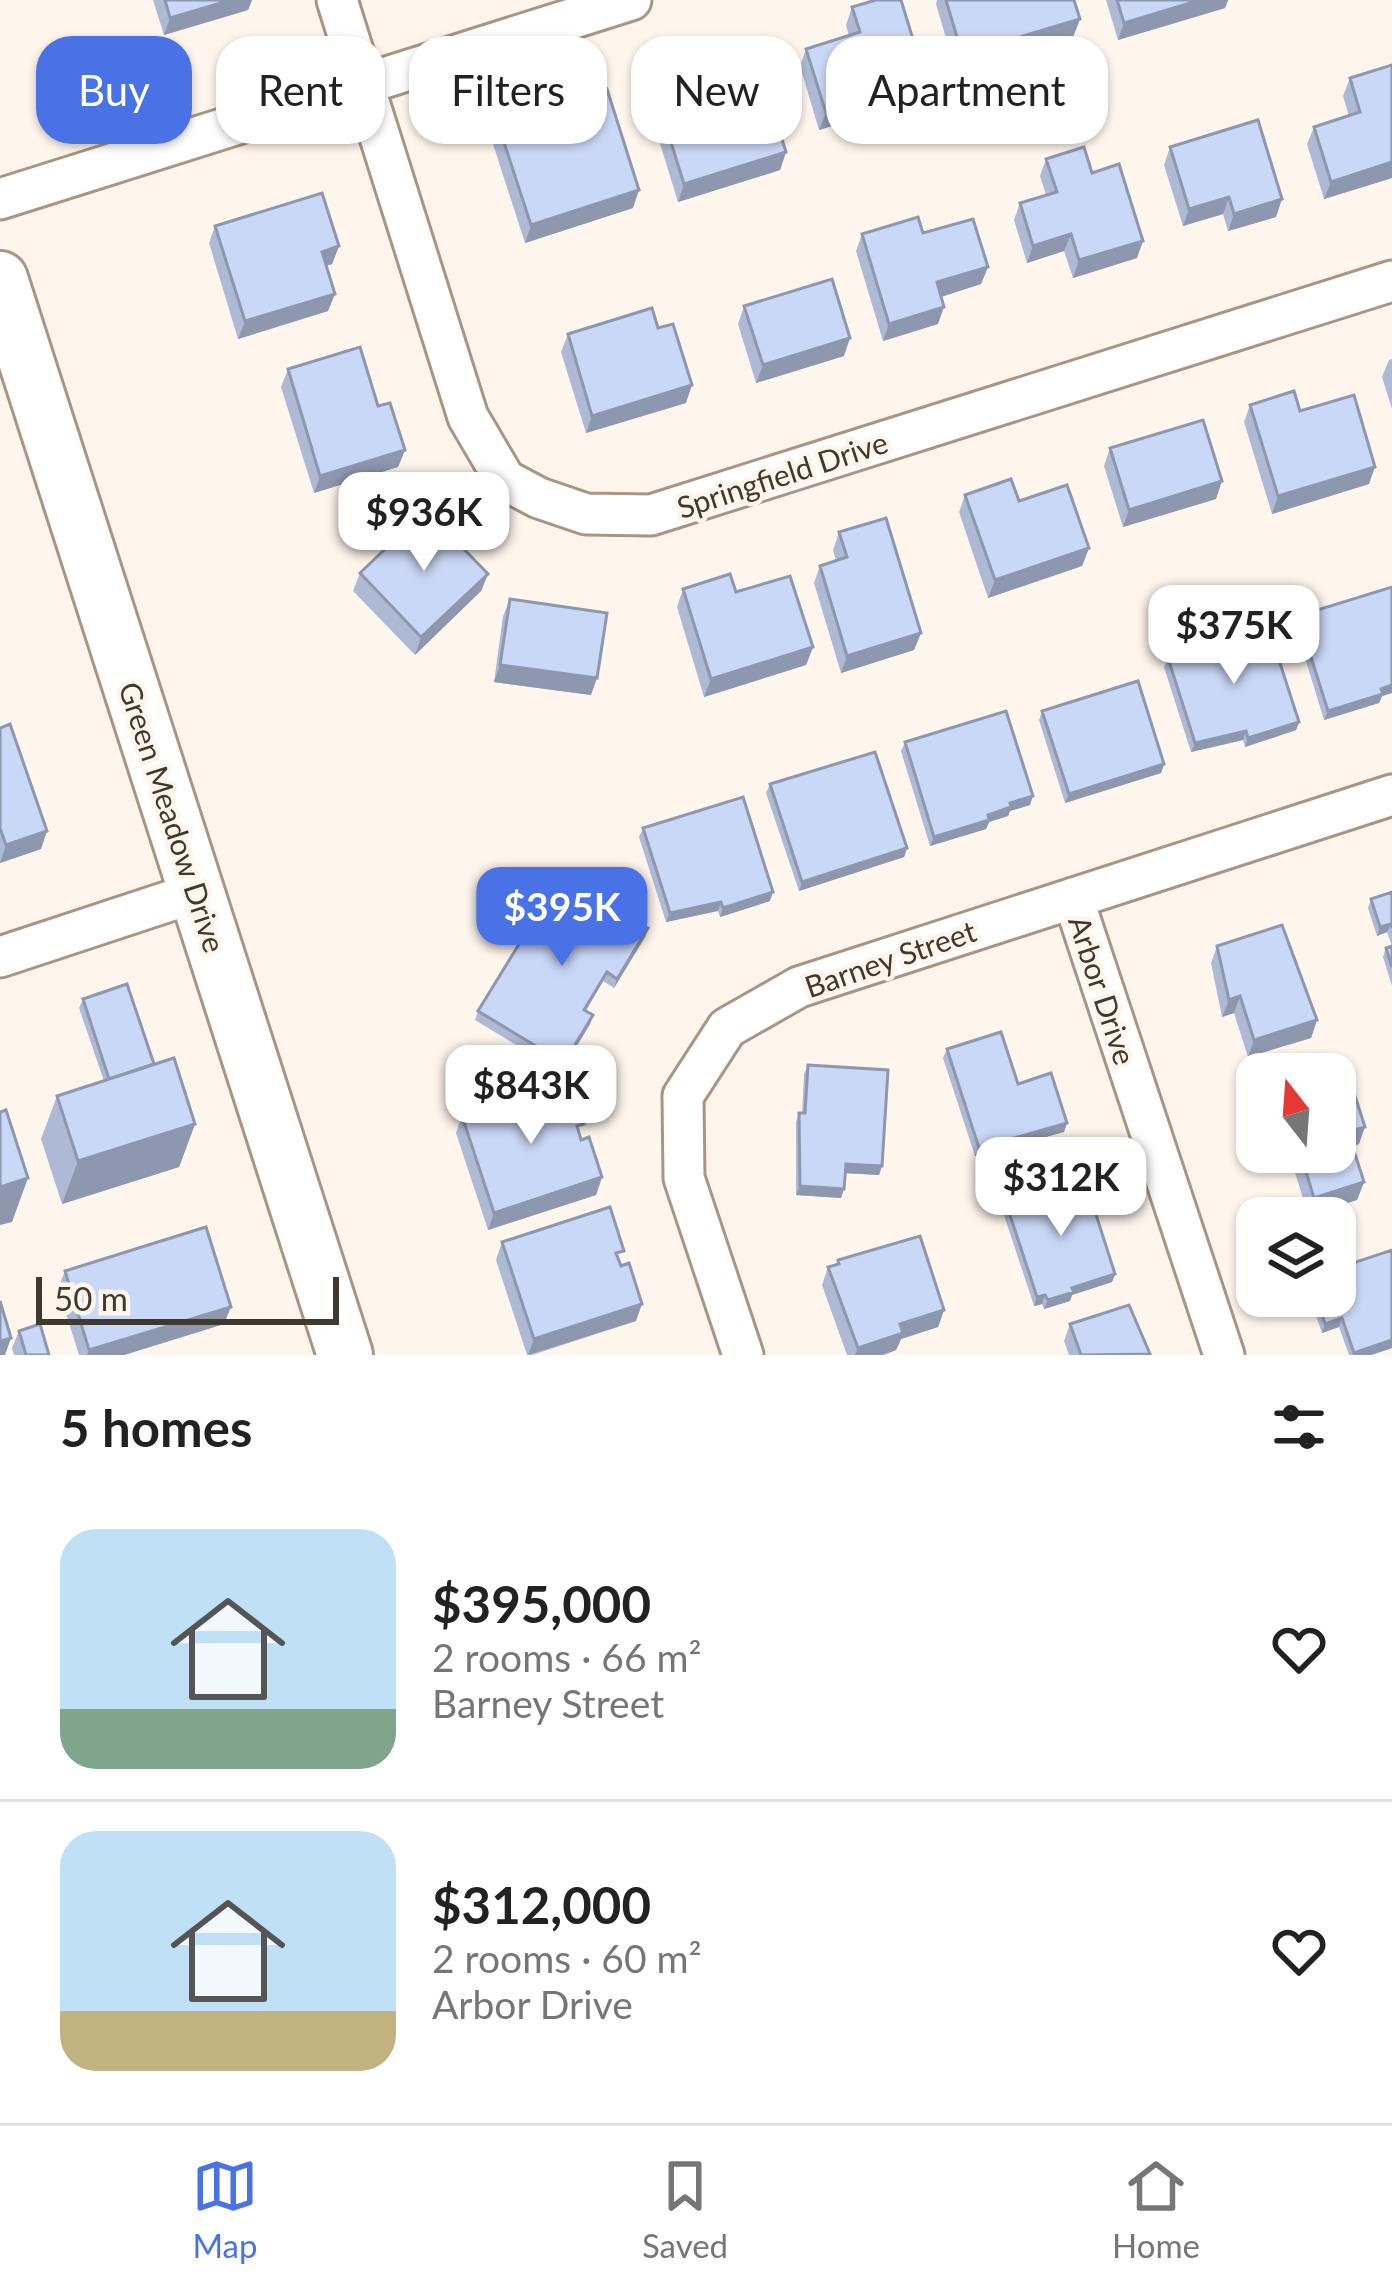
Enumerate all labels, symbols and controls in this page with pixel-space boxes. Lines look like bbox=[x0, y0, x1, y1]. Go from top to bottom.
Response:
chip: Buy bbox=[36, 36, 192, 144]
chip: Rent bbox=[216, 36, 385, 144]
chip: Filters bbox=[409, 36, 607, 144]
chip: New bbox=[631, 36, 802, 144]
chip: Apartment bbox=[826, 36, 1108, 144]
street label: Springfield Drive bbox=[672, 423, 892, 525]
pin: $936K bbox=[340, 472, 508, 574]
text: $936K bbox=[365, 488, 483, 534]
pin: $375K bbox=[1150, 585, 1318, 687]
text: $375K bbox=[1175, 601, 1293, 647]
street label: Green Meadow Drive bbox=[112, 677, 234, 957]
pin: $395K bbox=[478, 867, 646, 969]
text: $395K bbox=[503, 883, 621, 929]
street label: Arbor Drive bbox=[1062, 911, 1144, 1069]
street label: Barney Street bbox=[800, 912, 981, 1004]
pin: $843K bbox=[447, 1045, 615, 1147]
north arrow bbox=[1236, 1053, 1356, 1173]
map controls bbox=[1236, 1053, 1356, 1317]
text: $843K bbox=[472, 1061, 590, 1107]
pin: $312K bbox=[977, 1137, 1145, 1239]
text: $312K bbox=[1002, 1153, 1120, 1199]
button: layers bbox=[1236, 1197, 1356, 1317]
scale bar bbox=[36, 1271, 339, 1324]
text: 50 m bbox=[54, 1278, 128, 1318]
icon: filters bbox=[1266, 1394, 1332, 1460]
text: 5 homes bbox=[60, 1397, 252, 1458]
text: $395,000 bbox=[432, 1573, 651, 1634]
icon: home bbox=[156, 1577, 300, 1721]
icon: heart bbox=[1266, 1616, 1332, 1682]
text: 2 rooms · 66 m² bbox=[432, 1634, 702, 1680]
text: Barney Street bbox=[432, 1680, 664, 1726]
text: $312,000 bbox=[432, 1874, 651, 1935]
icon: home bbox=[156, 1879, 300, 2023]
icon: heart bbox=[1266, 1918, 1332, 1984]
text: 2 rooms · 60 m² bbox=[432, 1935, 702, 1981]
text: Arbor Drive bbox=[432, 1981, 633, 2027]
tab: Map bbox=[192, 2153, 258, 2265]
tab: Saved bbox=[642, 2153, 728, 2265]
tab: Home bbox=[1112, 2153, 1200, 2265]

